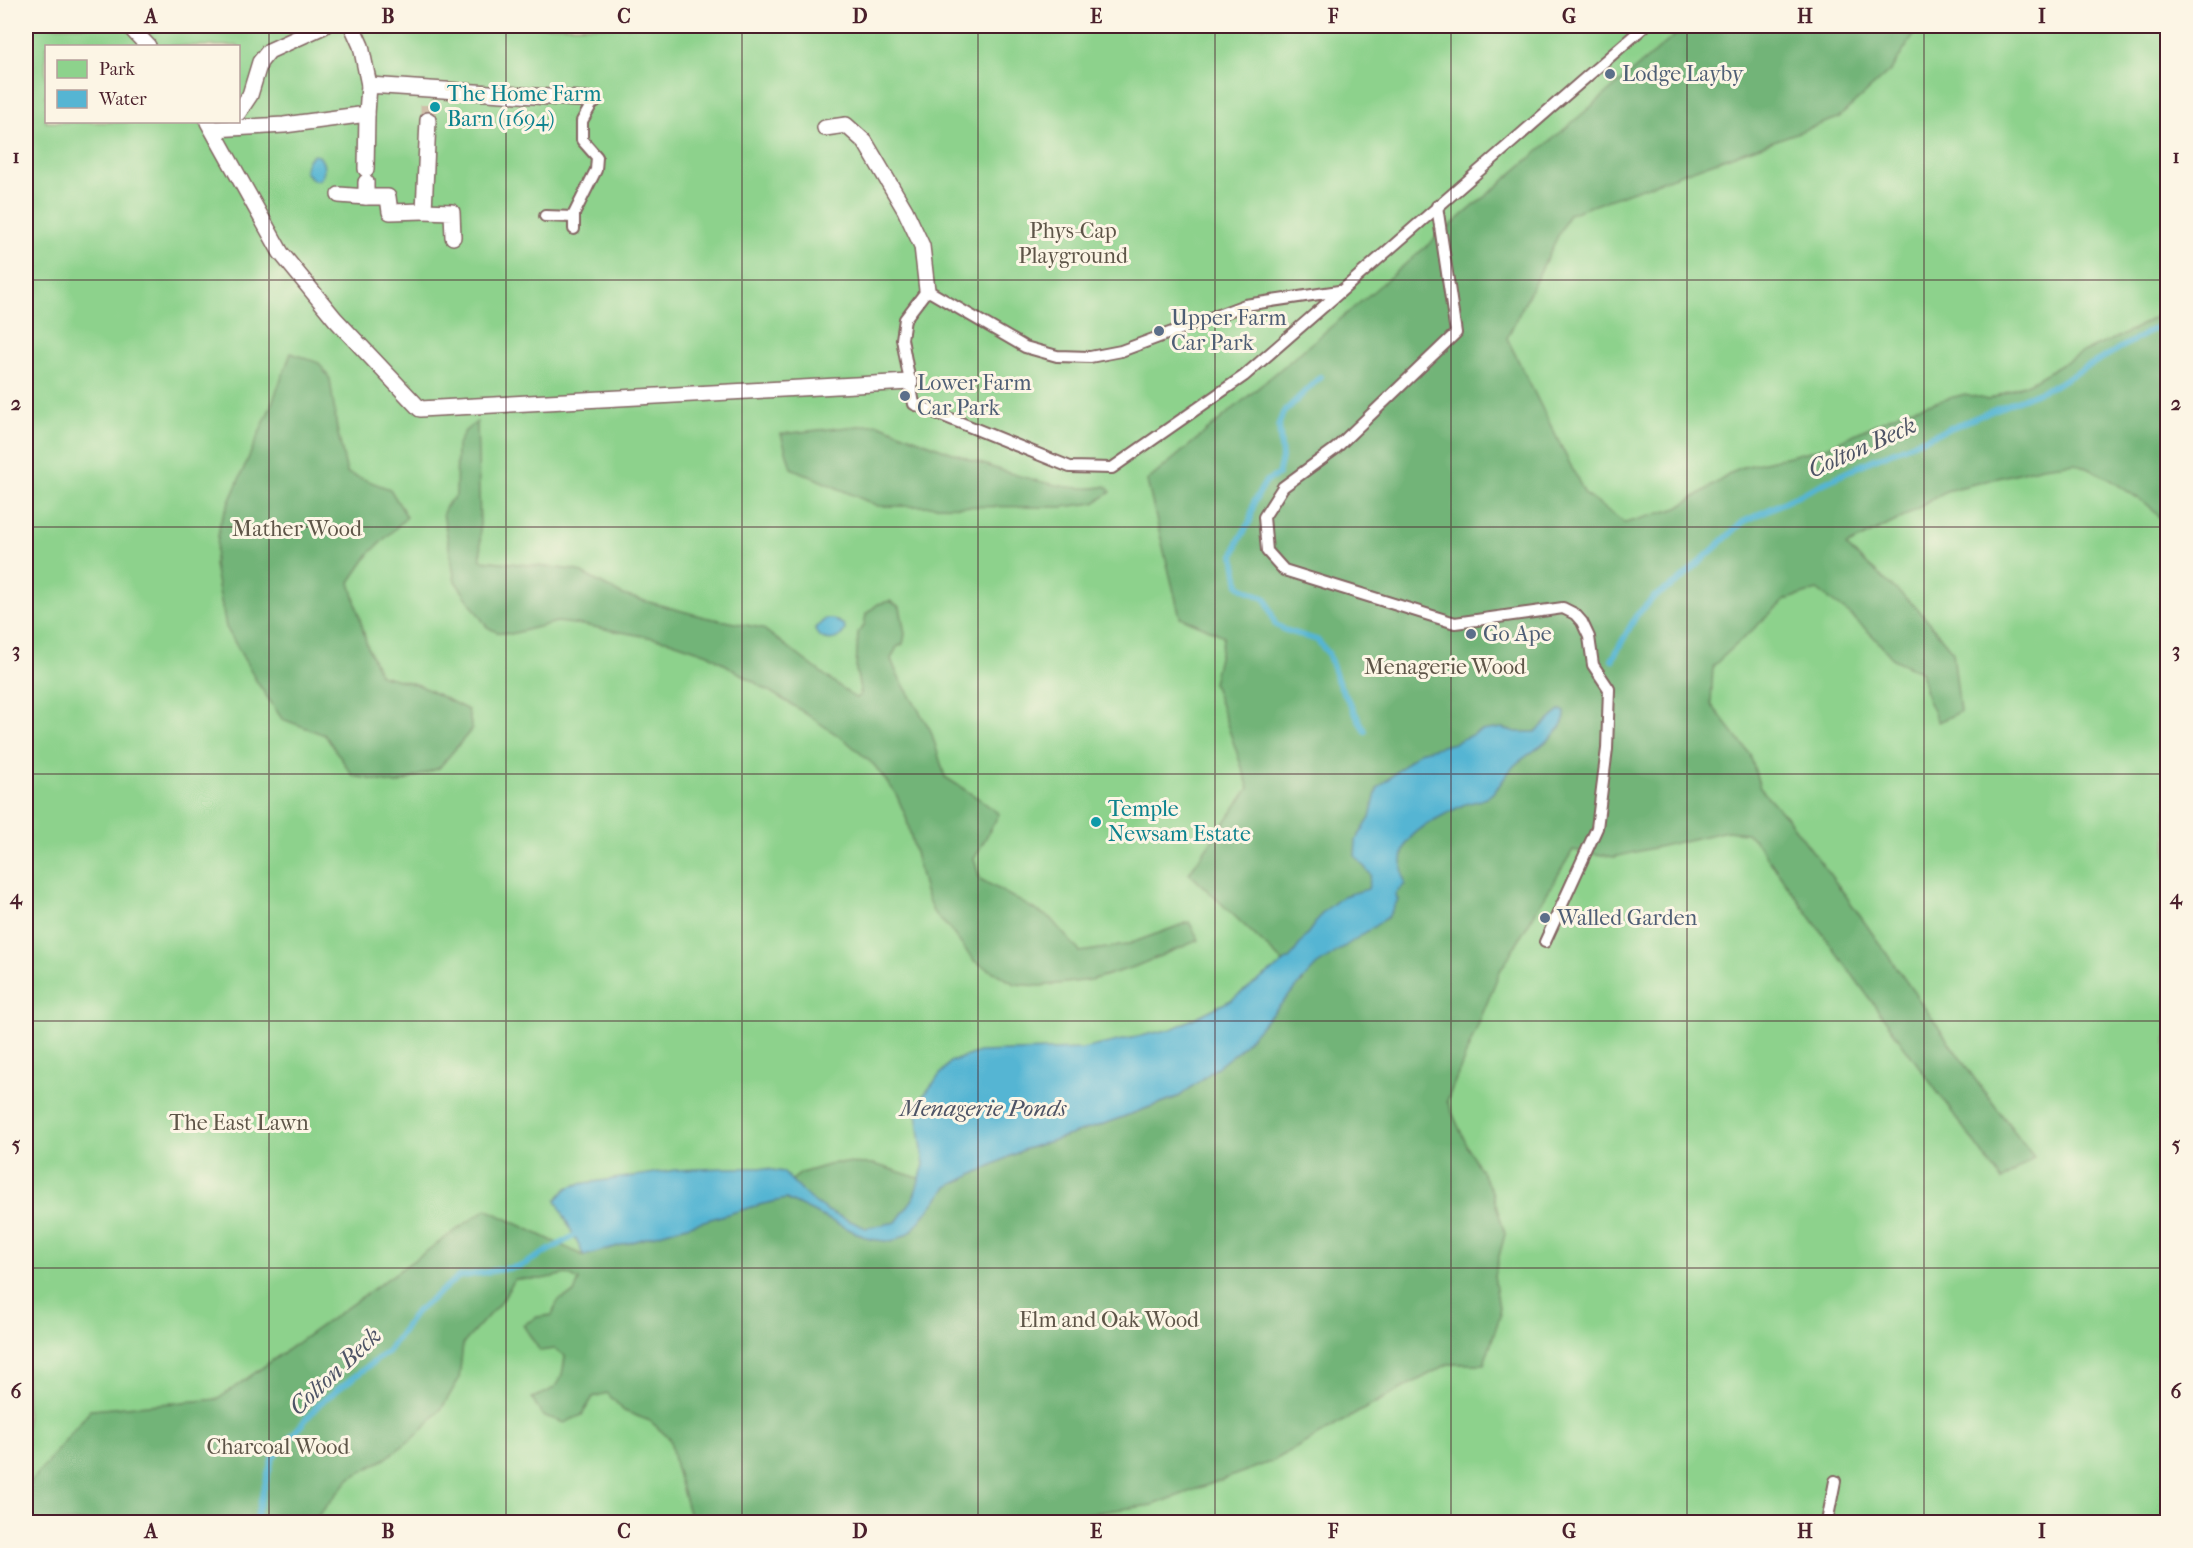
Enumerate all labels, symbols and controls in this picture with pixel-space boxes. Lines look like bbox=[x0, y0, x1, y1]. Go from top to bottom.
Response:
text: A bbox=[143, 5, 159, 28]
text: B bbox=[381, 5, 395, 28]
text: C bbox=[617, 5, 631, 28]
text: D bbox=[852, 5, 868, 28]
text: E bbox=[1090, 5, 1102, 28]
text: F bbox=[1327, 5, 1339, 28]
text: G bbox=[1562, 5, 1576, 28]
text: H bbox=[1797, 5, 1813, 28]
text: I bbox=[2038, 5, 2046, 28]
legend bbox=[45, 45, 240, 123]
text: Park bbox=[99, 59, 136, 80]
place label: Lodge Layby bbox=[1622, 61, 1745, 87]
marker: Lodge Layby bbox=[1603, 67, 1617, 81]
place label: The Home Farm Barn (1694) bbox=[447, 81, 602, 132]
text: Water bbox=[98, 89, 147, 110]
marker: The Home Farm Barn (1694) bbox=[428, 100, 442, 114]
text: 1 bbox=[12, 145, 20, 168]
text: 1 bbox=[2172, 145, 2180, 168]
park label: Phys-Cap Playground bbox=[1018, 218, 1129, 269]
place label: Upper Farm Car Park bbox=[1171, 305, 1287, 356]
marker: Upper Farm Car Park bbox=[1152, 324, 1166, 338]
place label: Lower Farm Car Park bbox=[917, 370, 1032, 421]
marker: Lower Farm Car Park bbox=[898, 389, 912, 403]
text: 2 bbox=[11, 392, 21, 415]
text: 2 bbox=[2171, 392, 2181, 415]
water label: Colton Beck bbox=[1803, 411, 1921, 483]
park label: Mather Wood bbox=[232, 516, 363, 542]
place label: Go Ape bbox=[1483, 621, 1552, 647]
marker: Go Ape bbox=[1464, 627, 1478, 641]
text: 3 bbox=[12, 639, 20, 662]
text: 3 bbox=[2172, 639, 2180, 662]
park label: Menagerie Wood bbox=[1364, 654, 1527, 680]
place label: Temple Newsam Estate bbox=[1108, 796, 1251, 847]
marker: Temple Newsam Estate bbox=[1089, 815, 1103, 829]
text: 4 bbox=[9, 886, 23, 910]
text: 4 bbox=[2169, 886, 2183, 910]
place label: Walled Garden bbox=[1556, 905, 1698, 931]
marker: Walled Garden bbox=[1538, 911, 1552, 925]
water label: Menagerie Ponds bbox=[898, 1094, 1067, 1122]
park label: The East Lawn bbox=[169, 1110, 309, 1136]
text: 5 bbox=[12, 1133, 21, 1156]
text: 5 bbox=[2172, 1133, 2181, 1156]
park label: Elm and Oak Wood bbox=[1019, 1307, 1200, 1333]
water label: Colton Beck bbox=[283, 1321, 387, 1421]
text: 6 bbox=[11, 1380, 23, 1403]
text: 6 bbox=[2171, 1380, 2183, 1403]
park label: Charcoal Wood bbox=[207, 1434, 350, 1460]
text: A bbox=[143, 1520, 159, 1543]
text: B bbox=[381, 1520, 395, 1543]
text: C bbox=[617, 1520, 631, 1543]
text: D bbox=[852, 1520, 868, 1543]
text: E bbox=[1090, 1520, 1102, 1543]
text: F bbox=[1327, 1520, 1339, 1543]
text: G bbox=[1562, 1520, 1576, 1543]
text: H bbox=[1797, 1520, 1813, 1543]
text: I bbox=[2038, 1520, 2046, 1543]

